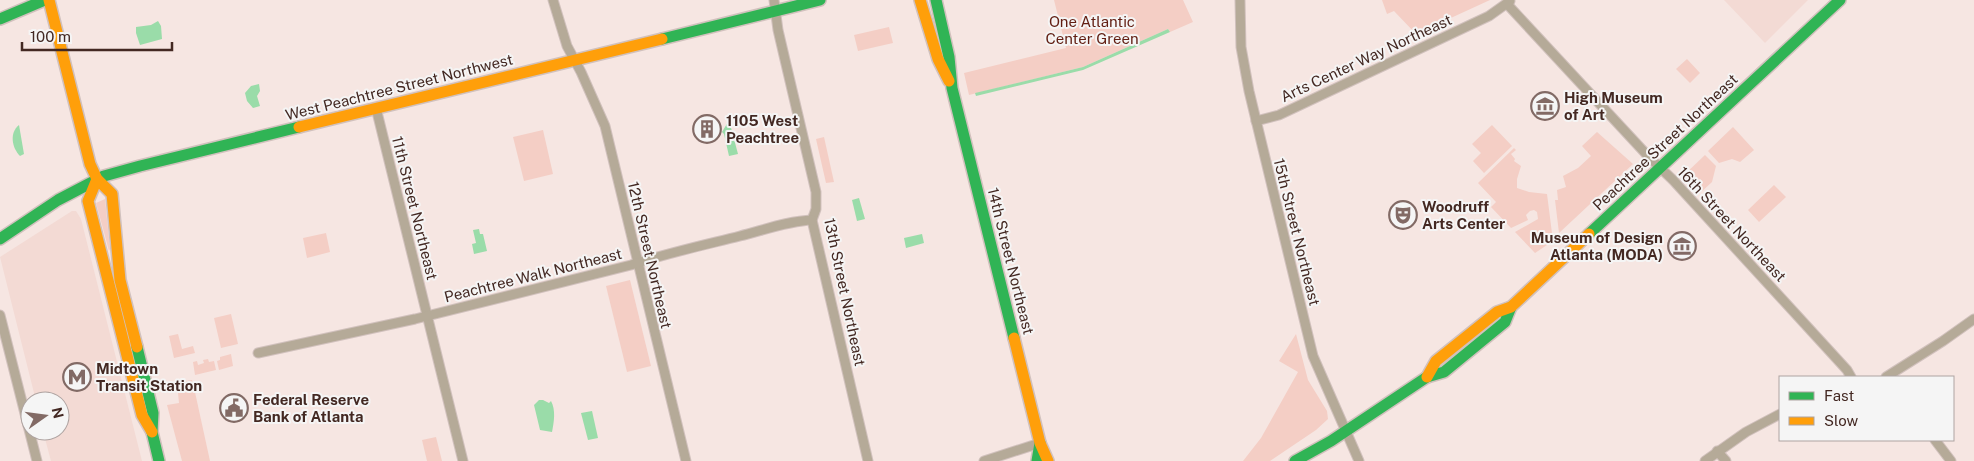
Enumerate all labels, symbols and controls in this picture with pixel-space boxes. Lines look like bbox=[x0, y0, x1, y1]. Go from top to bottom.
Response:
street label: Arts Center Way Northeast bbox=[1278, 11, 1454, 105]
park label: One Atlantic Center Green bbox=[1045, 13, 1139, 47]
scale bar bbox=[22, 20, 172, 52]
text: 100 m bbox=[30, 28, 71, 45]
street label: West Peachtree Street Northwest bbox=[283, 50, 515, 124]
street label: Peachtree Street Northeast bbox=[1589, 70, 1741, 214]
place label: High Museum of Art bbox=[1564, 89, 1663, 123]
museum icon: High Museum of Art bbox=[1530, 91, 1560, 121]
place label: 1105 West Peachtree bbox=[726, 112, 799, 146]
building icon: 1105 West Peachtree bbox=[692, 114, 722, 144]
street label: 11th Street Northeast bbox=[389, 134, 441, 282]
street label: 15th Street Northeast bbox=[1270, 157, 1324, 307]
street label: 16th Street Northeast bbox=[1674, 163, 1790, 285]
street label: 12th Street Northeast bbox=[625, 180, 675, 330]
street label: 14th Street Northeast bbox=[985, 186, 1038, 336]
place label: Woodruff Arts Center bbox=[1422, 198, 1505, 232]
theatre icon: Woodruff Arts Center bbox=[1388, 200, 1418, 230]
street label: 13th Street Northeast bbox=[821, 216, 869, 368]
place label: Museum of Design Atlanta (MODA) bbox=[1531, 229, 1663, 263]
museum icon: Museum of Design Atlanta (MODA) bbox=[1667, 231, 1697, 261]
street label: Peachtree Walk Northeast bbox=[442, 245, 624, 305]
place label: Midtown Transit Station bbox=[96, 360, 202, 394]
metro station icon: Midtown Transit Station bbox=[62, 362, 92, 392]
legend bbox=[1779, 376, 1954, 441]
text: Fast bbox=[1824, 387, 1854, 404]
north arrow bbox=[20, 391, 70, 441]
place label: Federal Reserve Bank of Atlanta bbox=[253, 391, 369, 425]
public building icon: Federal Reserve Bank of Atlanta bbox=[219, 393, 249, 423]
text: N bbox=[49, 406, 67, 420]
text: Slow bbox=[1824, 412, 1859, 429]

